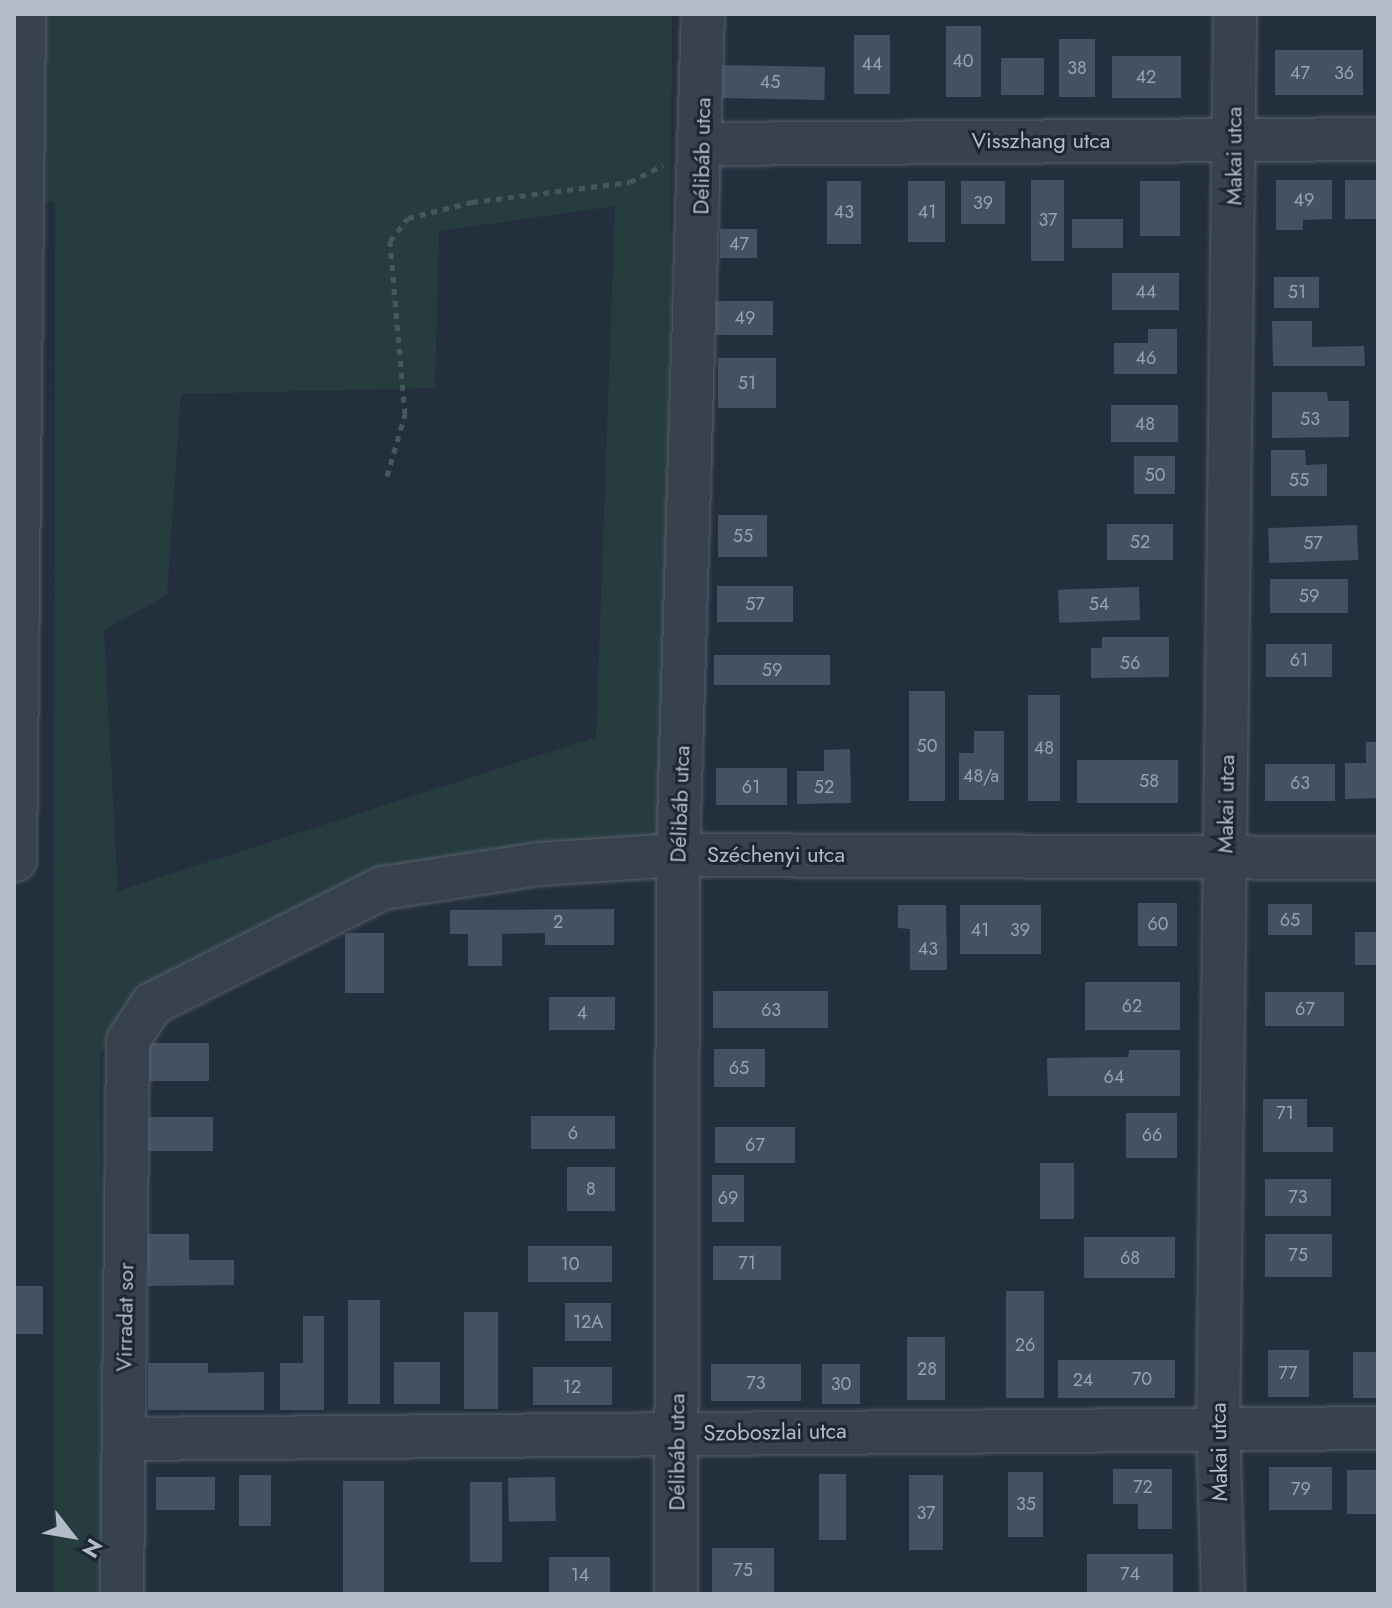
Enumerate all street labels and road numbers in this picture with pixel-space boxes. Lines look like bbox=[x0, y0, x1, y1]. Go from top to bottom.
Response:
street label: Délibáb utca bbox=[688, 97, 716, 215]
street label: Makai utca bbox=[1221, 107, 1247, 205]
street label: Visszhang utca bbox=[972, 128, 1110, 154]
street label: Délibáb utca bbox=[665, 745, 695, 863]
street label: Makai utca bbox=[1212, 754, 1240, 854]
street label: Széchenyi utca bbox=[707, 842, 845, 868]
street label: Virradat sor bbox=[111, 1262, 139, 1372]
street label: Délibáb utca bbox=[664, 1393, 690, 1511]
street label: Makai utca bbox=[1205, 1402, 1233, 1502]
street label: Szoboszlai utca bbox=[703, 1418, 847, 1446]

